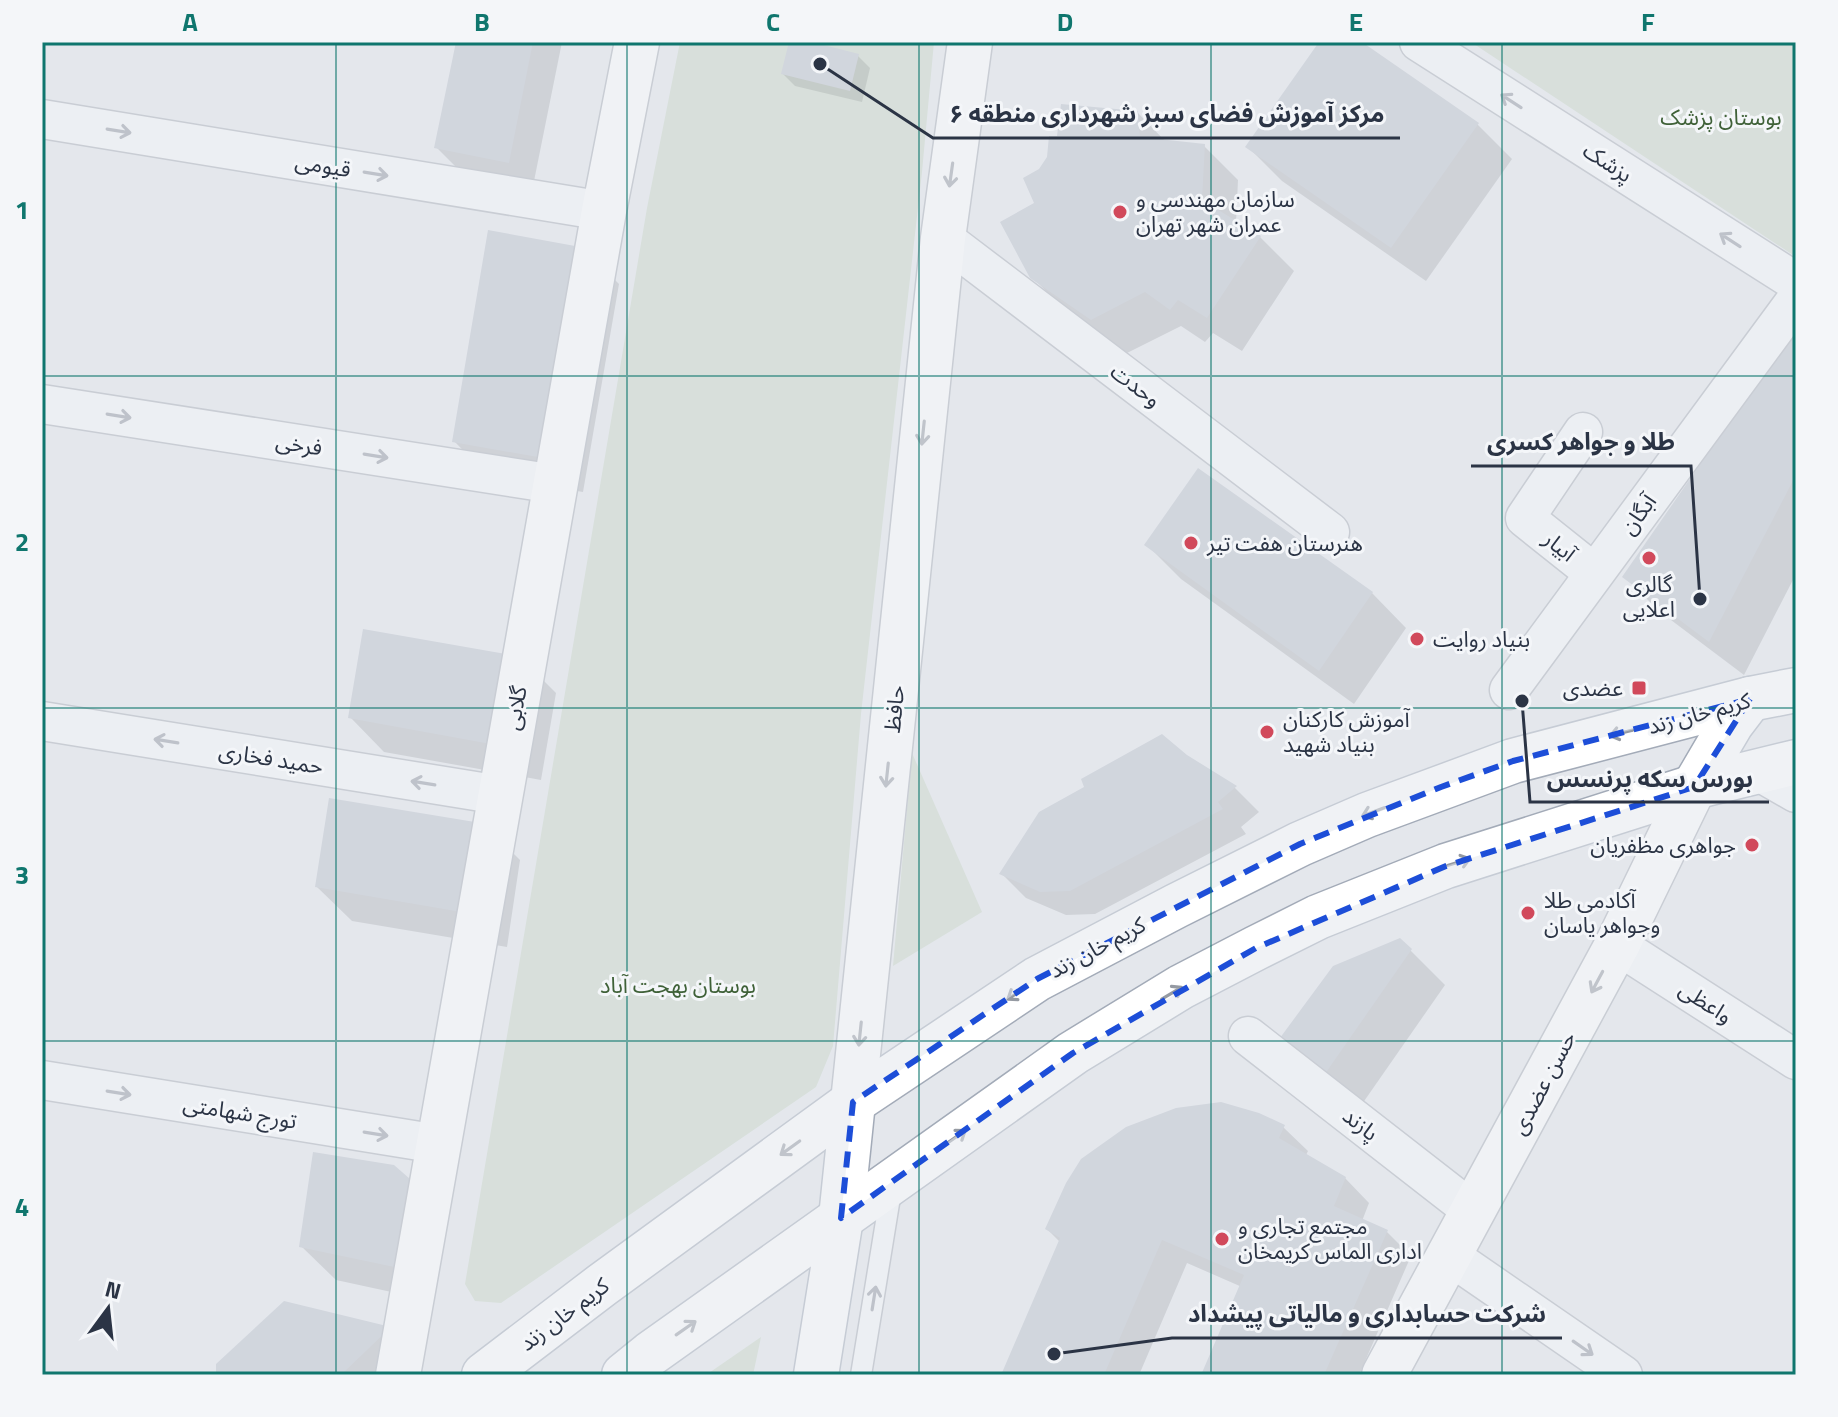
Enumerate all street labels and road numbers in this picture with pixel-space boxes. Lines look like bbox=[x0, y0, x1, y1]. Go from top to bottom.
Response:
street label: پزشک bbox=[1576, 133, 1640, 191]
street label: قیومی bbox=[293, 144, 353, 186]
street label: وحدت bbox=[1103, 354, 1169, 416]
street label: فرخی bbox=[273, 424, 325, 464]
street label: آبگان bbox=[1611, 485, 1666, 542]
street label: آبیار bbox=[1535, 522, 1585, 571]
street label: گلابی bbox=[494, 682, 536, 733]
street label: کریم خان زند bbox=[1644, 683, 1755, 743]
street label: حافظ bbox=[875, 684, 913, 734]
street label: حمید فخاری bbox=[216, 733, 326, 783]
street label: کریم خان زند bbox=[1043, 907, 1152, 987]
street label: واعظی bbox=[1672, 972, 1740, 1032]
street label: حسن عضدی bbox=[1501, 1025, 1585, 1141]
street label: تورج شهامتی bbox=[181, 1086, 299, 1138]
street label: پازند bbox=[1336, 1099, 1386, 1149]
street label: کریم خان زند bbox=[512, 1268, 617, 1359]

